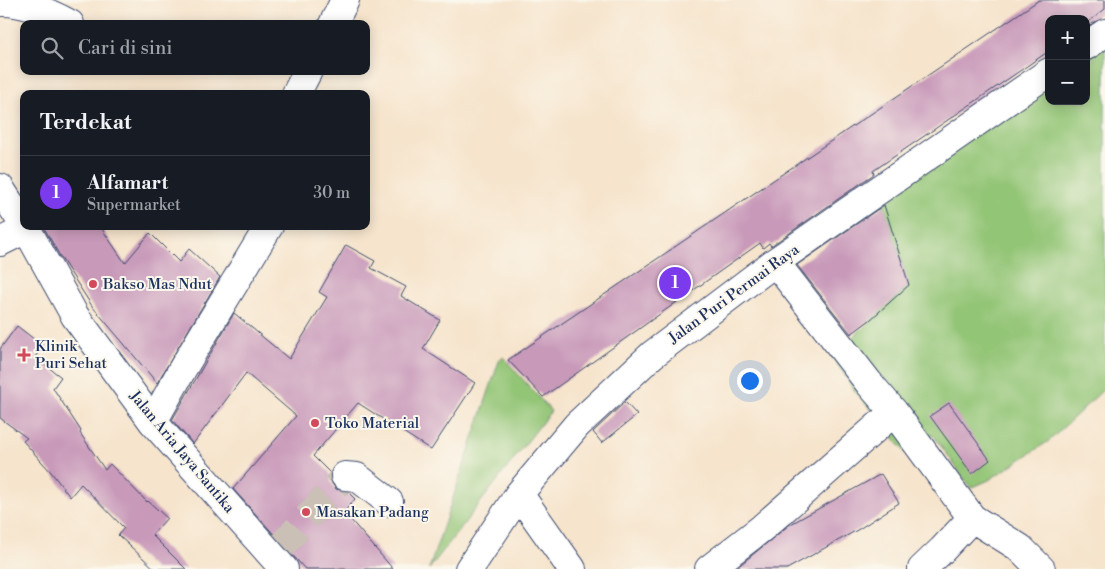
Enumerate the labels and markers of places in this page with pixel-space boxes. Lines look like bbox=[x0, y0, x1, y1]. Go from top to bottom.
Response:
pin: 1 bbox=[659, 264, 691, 302]
place label: Bakso Mas Ndut bbox=[102, 275, 212, 294]
marker: Bakso Mas Ndut bbox=[87, 278, 99, 290]
place label: Klinik Puri Sehat bbox=[35, 337, 107, 373]
marker: Klinik Puri Sehat bbox=[17, 348, 31, 362]
place label: Toko Material bbox=[325, 414, 420, 433]
marker: Toko Material bbox=[309, 417, 321, 429]
place label: Masakan Padang bbox=[316, 503, 429, 522]
marker: Masakan Padang bbox=[300, 506, 312, 518]

